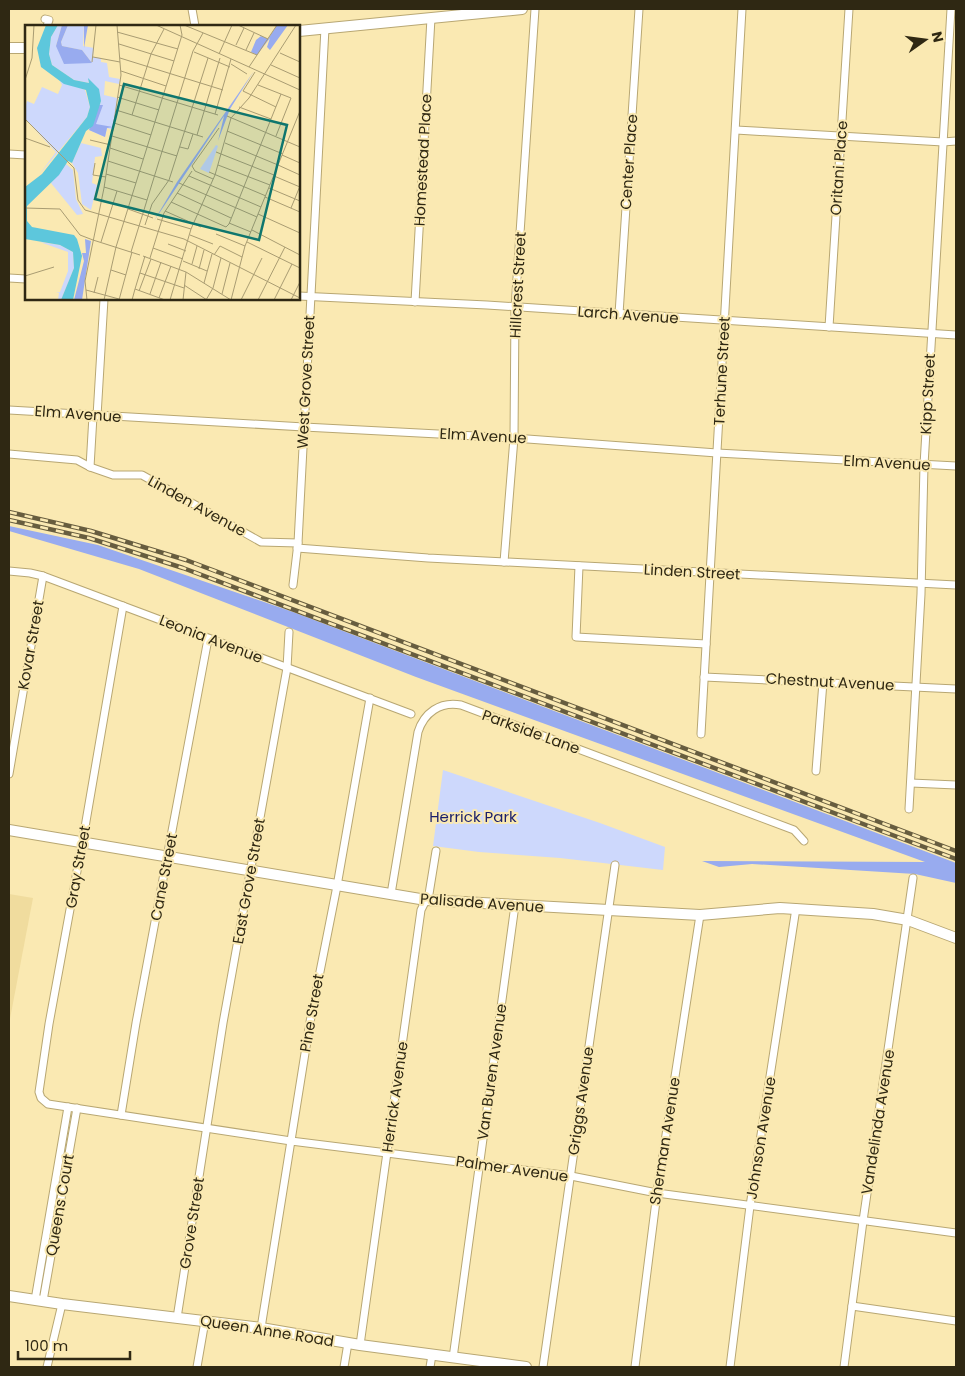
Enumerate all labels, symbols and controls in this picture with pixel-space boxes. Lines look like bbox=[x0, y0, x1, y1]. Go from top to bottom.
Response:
north arrow bbox=[900, 15, 950, 65]
inset map bbox=[25, 25, 300, 300]
text: N bbox=[927, 29, 949, 44]
street label: Homestead Place bbox=[409, 93, 436, 227]
street label: Center Place bbox=[615, 113, 642, 210]
street label: Oritani Place bbox=[825, 120, 852, 216]
street label: Hillcrest Street bbox=[504, 231, 531, 339]
street label: Larch Avenue bbox=[577, 300, 679, 329]
street label: West Grove Street bbox=[292, 315, 319, 449]
street label: Terhune Street bbox=[708, 316, 735, 426]
street label: Kipp Street bbox=[915, 353, 940, 435]
street label: Elm Avenue bbox=[34, 400, 122, 427]
street label: Elm Avenue bbox=[439, 423, 527, 448]
street label: Elm Avenue bbox=[843, 450, 931, 475]
street label: Linden Avenue bbox=[144, 470, 250, 541]
street label: Linden Street bbox=[643, 558, 741, 585]
street label: Kovar Street bbox=[12, 598, 49, 691]
street label: Leonia Avenue bbox=[156, 609, 266, 668]
street label: Chestnut Avenue bbox=[765, 668, 895, 695]
street label: Parkside Lane bbox=[479, 704, 583, 759]
park label: Herrick Park bbox=[429, 806, 517, 827]
street label: East Grove Street bbox=[227, 816, 270, 946]
street label: Gray Street bbox=[60, 824, 95, 910]
street label: Cane Street bbox=[145, 831, 182, 922]
street label: Palisade Avenue bbox=[419, 888, 545, 917]
street label: Pine Street bbox=[294, 972, 329, 1054]
street label: Van Buren Avenue bbox=[472, 1002, 511, 1141]
street label: Herrick Avenue bbox=[376, 1040, 413, 1154]
street label: Griggs Avenue bbox=[562, 1045, 599, 1157]
street label: Vandelinda Avenue bbox=[856, 1048, 899, 1196]
street label: Johnson Avenue bbox=[740, 1075, 781, 1201]
street label: Sherman Avenue bbox=[644, 1076, 685, 1206]
street label: Palmer Avenue bbox=[455, 1150, 570, 1187]
street label: Queens Court bbox=[40, 1152, 79, 1258]
street label: Grove Street bbox=[174, 1176, 209, 1270]
street label: Queen Anne Road bbox=[199, 1310, 336, 1351]
scale bar bbox=[18, 1328, 130, 1360]
text: 100 m bbox=[25, 1335, 68, 1356]

